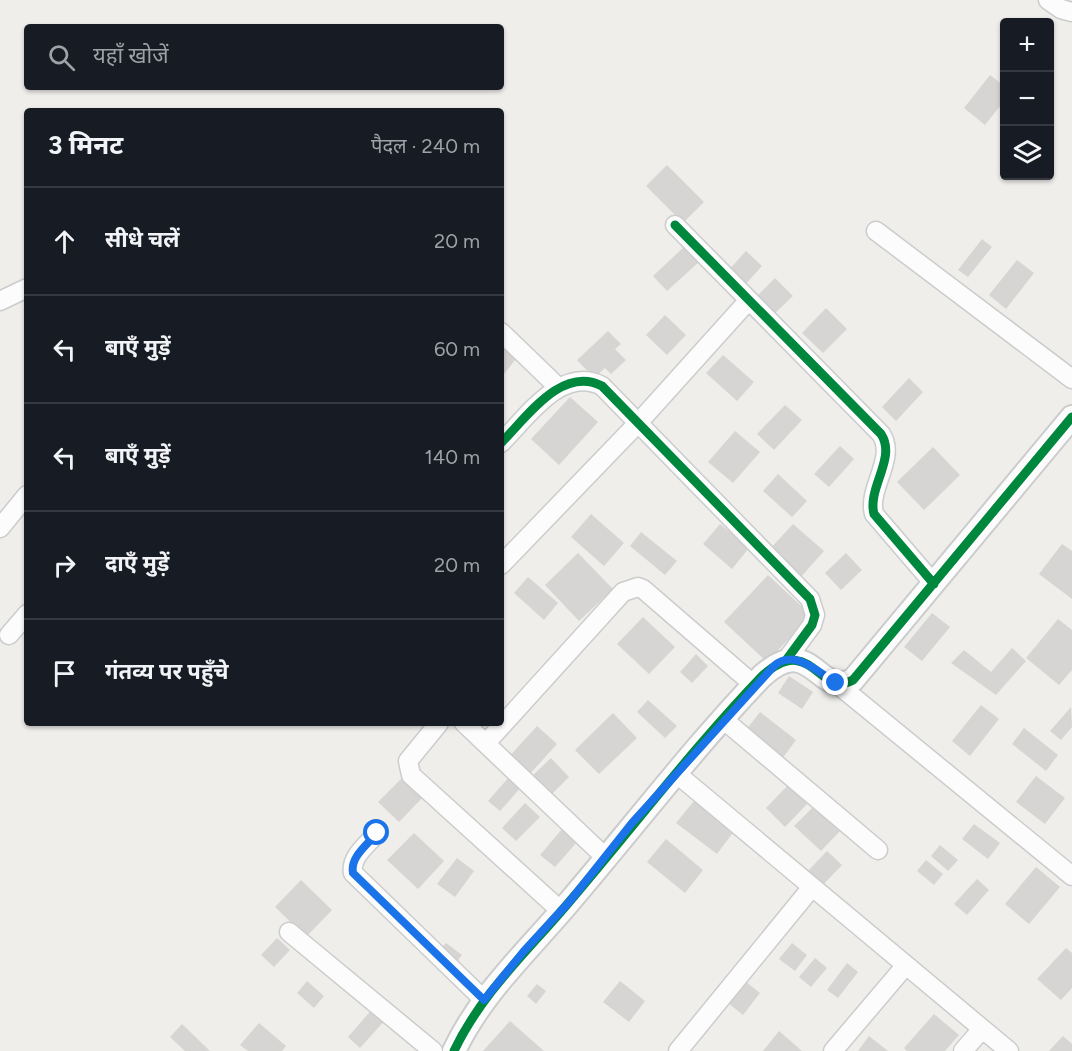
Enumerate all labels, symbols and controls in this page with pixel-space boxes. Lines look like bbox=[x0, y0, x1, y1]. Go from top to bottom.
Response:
map controls bbox=[1000, 18, 1054, 180]
button: + bbox=[1000, 18, 1054, 72]
search box bbox=[24, 24, 504, 90]
icon: search bbox=[45, 41, 78, 74]
text: यहाँ खोजें bbox=[93, 42, 169, 69]
button: − bbox=[1000, 72, 1054, 126]
button: layers bbox=[1000, 126, 1054, 180]
text: 3 मिनट bbox=[48, 129, 123, 161]
text: पैदल · 240 m bbox=[371, 134, 480, 158]
icon: ahead bbox=[48, 225, 81, 258]
text: सीधे चलें bbox=[105, 226, 180, 253]
text: 20 m bbox=[434, 229, 480, 253]
icon: left bbox=[48, 333, 81, 366]
text: बाएँ मुड़ें bbox=[105, 334, 171, 361]
text: 60 m bbox=[434, 337, 480, 361]
icon: left bbox=[48, 441, 81, 474]
text: बाएँ मुड़ें bbox=[105, 442, 171, 469]
text: 140 m bbox=[425, 445, 480, 469]
icon: right bbox=[48, 549, 81, 582]
text: दाएँ मुड़ें bbox=[105, 550, 169, 577]
text: 20 m bbox=[434, 553, 480, 577]
icon: arrive bbox=[48, 657, 81, 690]
text: गंतव्य पर पहुँचे bbox=[105, 658, 229, 685]
route end bbox=[822, 669, 848, 695]
route start bbox=[363, 819, 389, 845]

